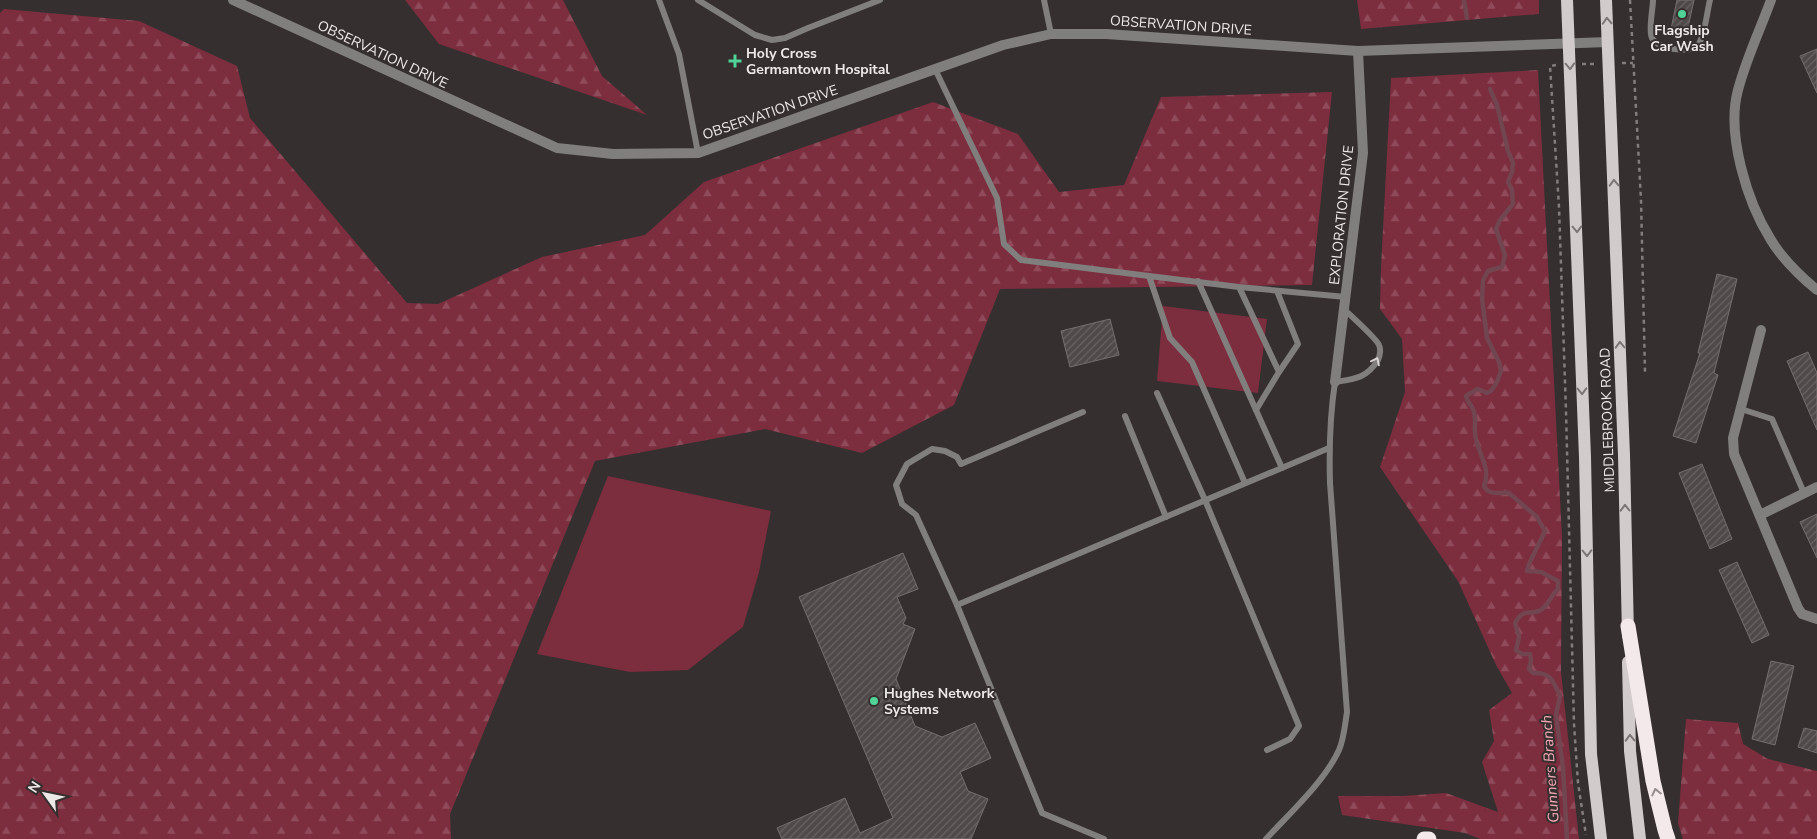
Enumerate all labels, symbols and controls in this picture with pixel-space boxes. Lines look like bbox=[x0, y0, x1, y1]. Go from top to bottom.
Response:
marker: Flagship Car Wash bbox=[1676, 8, 1688, 20]
street label: OBSERVATION DRIVE bbox=[1109, 11, 1252, 40]
street label: OBSERVATION DRIVE bbox=[314, 16, 451, 93]
one-way arrow bbox=[1602, 16, 1613, 24]
place label: Flagship Car Wash bbox=[1650, 21, 1714, 56]
place label: Holy Cross Germantown Hospital bbox=[746, 44, 890, 79]
marker: Holy Cross Germantown Hospital bbox=[728, 54, 742, 68]
one-way arrow bbox=[1565, 62, 1576, 70]
street label: OBSERVATION DRIVE bbox=[700, 80, 840, 145]
street label: EXPLORATION DRIVE bbox=[1325, 144, 1358, 286]
one-way arrow bbox=[1608, 179, 1619, 187]
one-way arrow bbox=[1571, 225, 1582, 233]
one-way arrow bbox=[1615, 341, 1625, 349]
street label: MIDDLEBROOK ROAD bbox=[1595, 347, 1620, 493]
one-way arrow bbox=[1370, 358, 1380, 367]
one-way arrow bbox=[1577, 387, 1588, 395]
one-way arrow bbox=[1620, 503, 1630, 511]
one-way arrow bbox=[1582, 550, 1592, 558]
place label: Hughes Network Systems bbox=[884, 684, 995, 719]
marker: Hughes Network Systems bbox=[868, 695, 880, 707]
water label: Gunners Branch bbox=[1536, 714, 1564, 824]
one-way arrow bbox=[1625, 734, 1635, 742]
north arrow bbox=[20, 769, 70, 819]
text: N bbox=[24, 778, 45, 797]
one-way arrow bbox=[1651, 787, 1662, 796]

